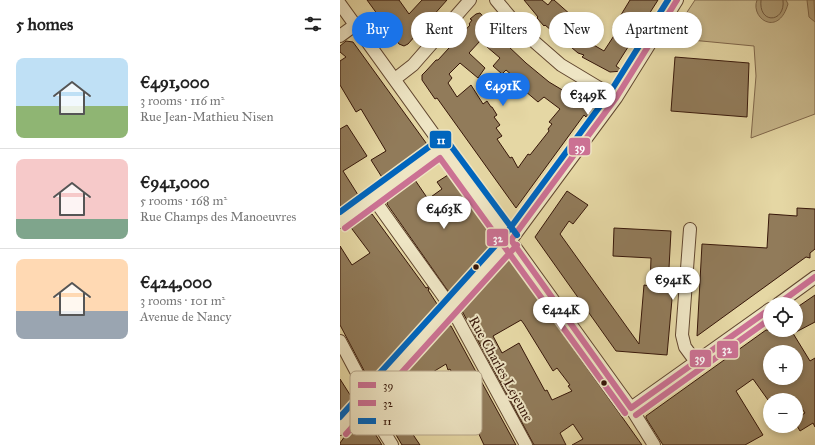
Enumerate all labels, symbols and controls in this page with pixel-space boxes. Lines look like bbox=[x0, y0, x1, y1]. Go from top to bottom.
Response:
chip: Buy bbox=[352, 12, 403, 48]
chip: Rent bbox=[411, 12, 467, 48]
chip: Filters bbox=[475, 12, 541, 48]
chip: New bbox=[549, 12, 604, 48]
chip: Apartment bbox=[612, 12, 702, 48]
icon: filters bbox=[302, 13, 324, 35]
text: 5 homes bbox=[16, 14, 73, 35]
text: €491,000 bbox=[140, 72, 210, 93]
pin: €491K bbox=[475, 73, 531, 107]
icon: home bbox=[48, 74, 96, 122]
text: €491K bbox=[485, 78, 521, 94]
pin: €349K bbox=[560, 82, 616, 116]
text: €349K bbox=[570, 87, 606, 103]
text: 3 rooms · 116 m² bbox=[140, 93, 225, 109]
text: Rue Jean-Mathieu Nisen bbox=[140, 109, 274, 125]
line badge: 11 bbox=[429, 130, 452, 149]
text: 11 bbox=[437, 134, 446, 147]
line badge: 39 bbox=[568, 137, 591, 156]
text: 39 bbox=[575, 141, 585, 155]
text: €941,000 bbox=[140, 172, 210, 193]
icon: home bbox=[48, 175, 96, 223]
text: 5 rooms · 168 m² bbox=[140, 193, 227, 209]
pin: €463K bbox=[416, 196, 472, 230]
text: €463K bbox=[426, 201, 462, 217]
text: Rue Champs des Manoeuvres bbox=[140, 209, 296, 225]
line badge: 32 bbox=[486, 228, 509, 247]
text: 32 bbox=[493, 232, 503, 246]
unlabelled marker bbox=[471, 262, 481, 272]
pin: €941K bbox=[645, 267, 701, 301]
text: €424,000 bbox=[140, 272, 212, 293]
text: €941K bbox=[655, 272, 691, 288]
icon: home bbox=[48, 275, 96, 323]
text: 3 rooms · 101 m² bbox=[140, 293, 225, 309]
pin: €424K bbox=[533, 297, 589, 331]
map controls bbox=[763, 297, 803, 433]
button: locate bbox=[763, 297, 803, 337]
text: €424K bbox=[542, 302, 580, 318]
text: Avenue de Nancy bbox=[140, 309, 231, 325]
street label: Rue Charles Lejeune bbox=[465, 313, 537, 425]
line badge: 32 bbox=[716, 340, 739, 359]
text: 32 bbox=[722, 343, 732, 357]
button: + bbox=[763, 345, 803, 385]
line badge: 39 bbox=[689, 349, 712, 368]
text: 39 bbox=[695, 352, 705, 366]
legend bbox=[350, 371, 482, 435]
unlabelled marker bbox=[599, 378, 609, 388]
text: 39 bbox=[383, 379, 393, 392]
button: − bbox=[763, 393, 803, 433]
text: 32 bbox=[383, 397, 393, 410]
text: 11 bbox=[383, 415, 392, 428]

